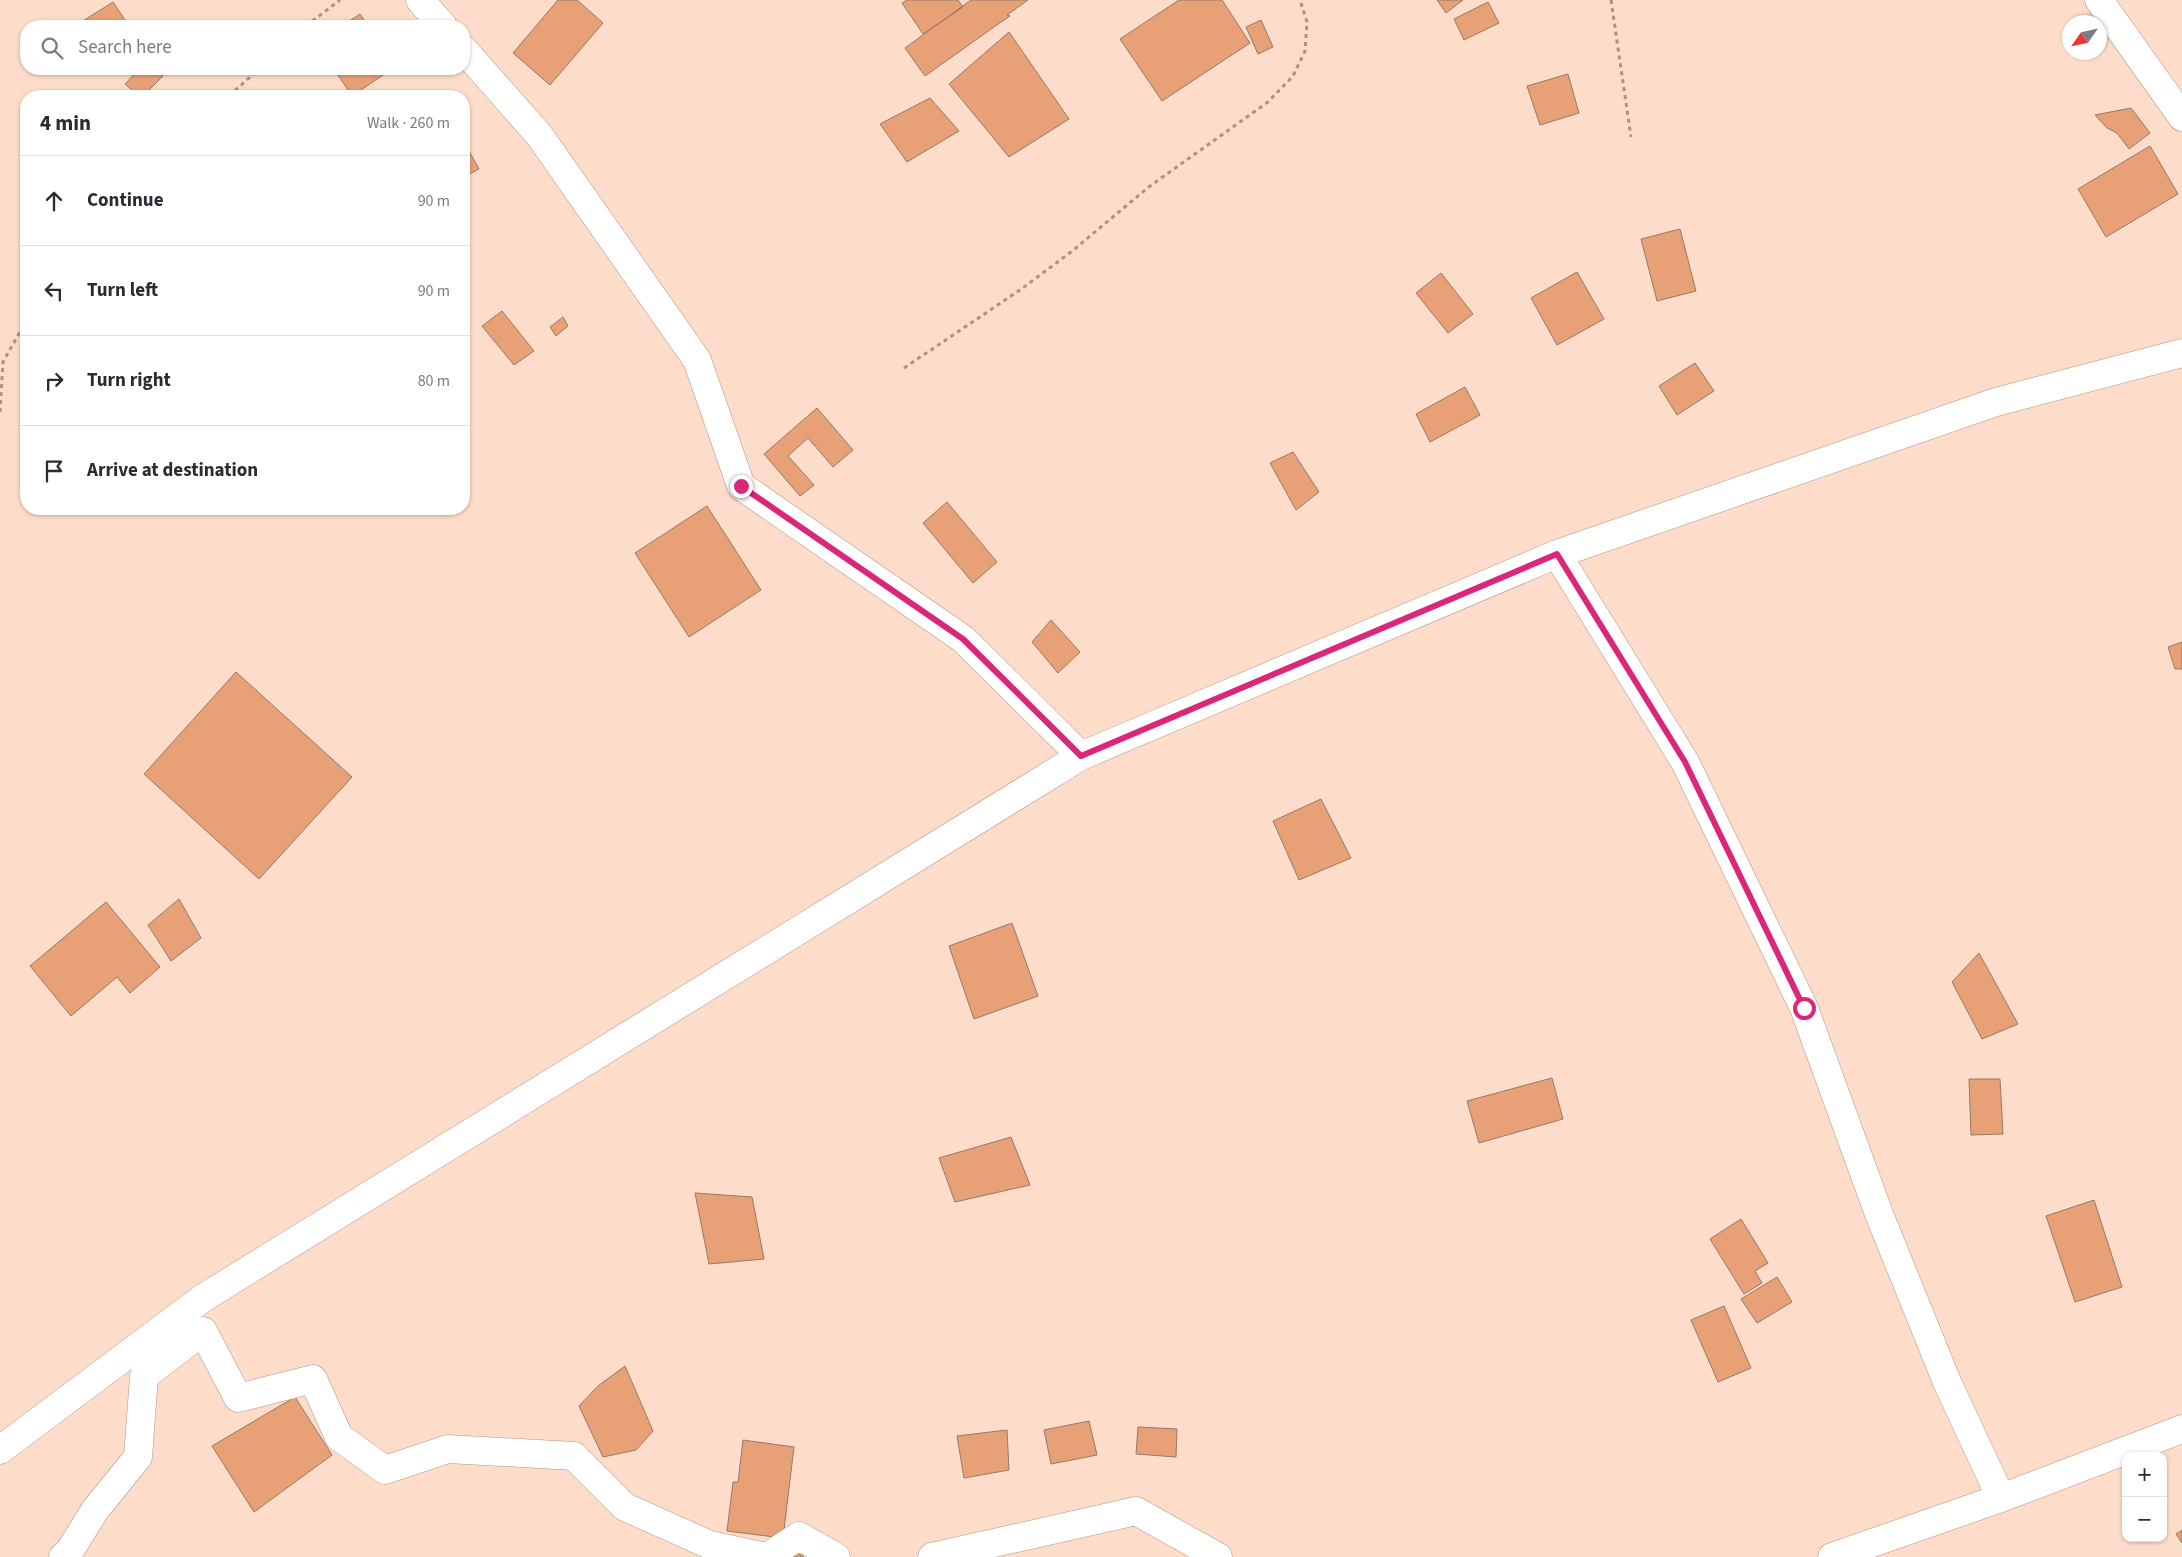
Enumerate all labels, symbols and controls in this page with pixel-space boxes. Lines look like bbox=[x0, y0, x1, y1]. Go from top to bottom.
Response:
north arrow bbox=[2062, 15, 2107, 60]
search box bbox=[20, 20, 470, 75]
icon: search bbox=[38, 34, 66, 62]
text: Search here bbox=[78, 34, 172, 61]
text: 4 min bbox=[40, 108, 91, 138]
text: Walk · 260 m bbox=[367, 112, 450, 134]
icon: ahead bbox=[40, 187, 68, 215]
text: Continue bbox=[87, 187, 164, 214]
text: 90 m bbox=[418, 190, 450, 212]
icon: left bbox=[40, 277, 68, 305]
text: Turn left bbox=[87, 277, 158, 304]
text: 90 m bbox=[418, 280, 450, 302]
icon: right bbox=[40, 367, 68, 395]
text: Turn right bbox=[87, 367, 171, 394]
text: 80 m bbox=[418, 370, 450, 392]
icon: arrive bbox=[40, 457, 68, 485]
text: Arrive at destination bbox=[87, 457, 258, 484]
route end bbox=[730, 475, 753, 498]
route start bbox=[1793, 997, 1816, 1020]
map controls bbox=[2122, 1452, 2167, 1542]
button: + bbox=[2122, 1452, 2167, 1497]
button: − bbox=[2122, 1497, 2167, 1542]

